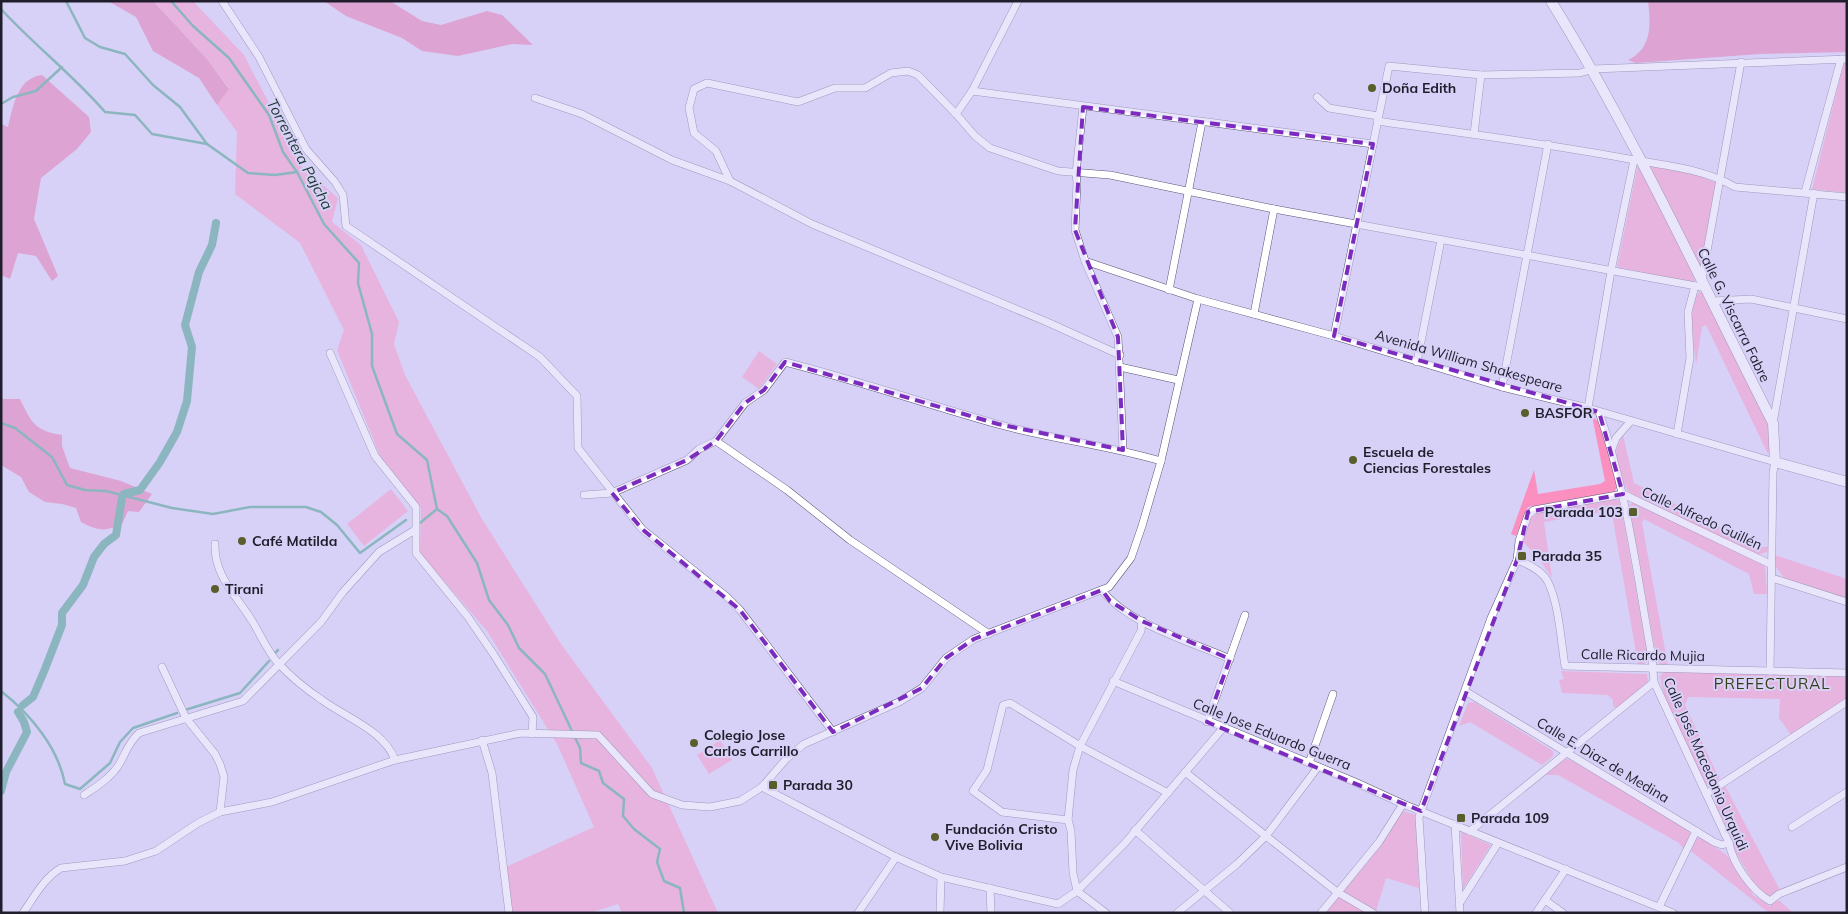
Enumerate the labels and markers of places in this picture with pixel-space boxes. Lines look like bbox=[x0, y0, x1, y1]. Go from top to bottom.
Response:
place label: Doña Edith bbox=[1382, 79, 1456, 97]
marker: Doña Edith bbox=[1366, 82, 1378, 94]
place label: BASFOR bbox=[1535, 404, 1593, 422]
marker: BASFOR bbox=[1519, 407, 1531, 419]
place label: Escuela de Ciencias Forestales bbox=[1363, 443, 1491, 477]
marker: Escuela de Ciencias Forestales bbox=[1347, 454, 1359, 466]
place label: Parada 103 bbox=[1545, 503, 1623, 521]
marker: Parada 103 bbox=[1627, 506, 1639, 518]
place label: Café Matilda bbox=[252, 532, 337, 550]
marker: Café Matilda bbox=[236, 535, 248, 547]
place label: Parada 35 bbox=[1532, 547, 1602, 565]
marker: Parada 35 bbox=[1516, 550, 1528, 562]
place label: Tirani bbox=[225, 580, 264, 598]
marker: Tirani bbox=[209, 583, 221, 595]
place label: Colegio Jose Carlos Carrillo bbox=[704, 726, 799, 760]
marker: Colegio Jose Carlos Carrillo bbox=[688, 737, 700, 749]
place label: Parada 30 bbox=[783, 776, 853, 794]
marker: Parada 30 bbox=[767, 779, 779, 791]
place label: Parada 109 bbox=[1471, 809, 1549, 827]
marker: Parada 109 bbox=[1455, 812, 1467, 824]
place label: Fundación Cristo Vive Bolivia bbox=[944, 820, 1057, 854]
marker: Fundación Cristo Vive Bolivia bbox=[929, 831, 941, 843]

